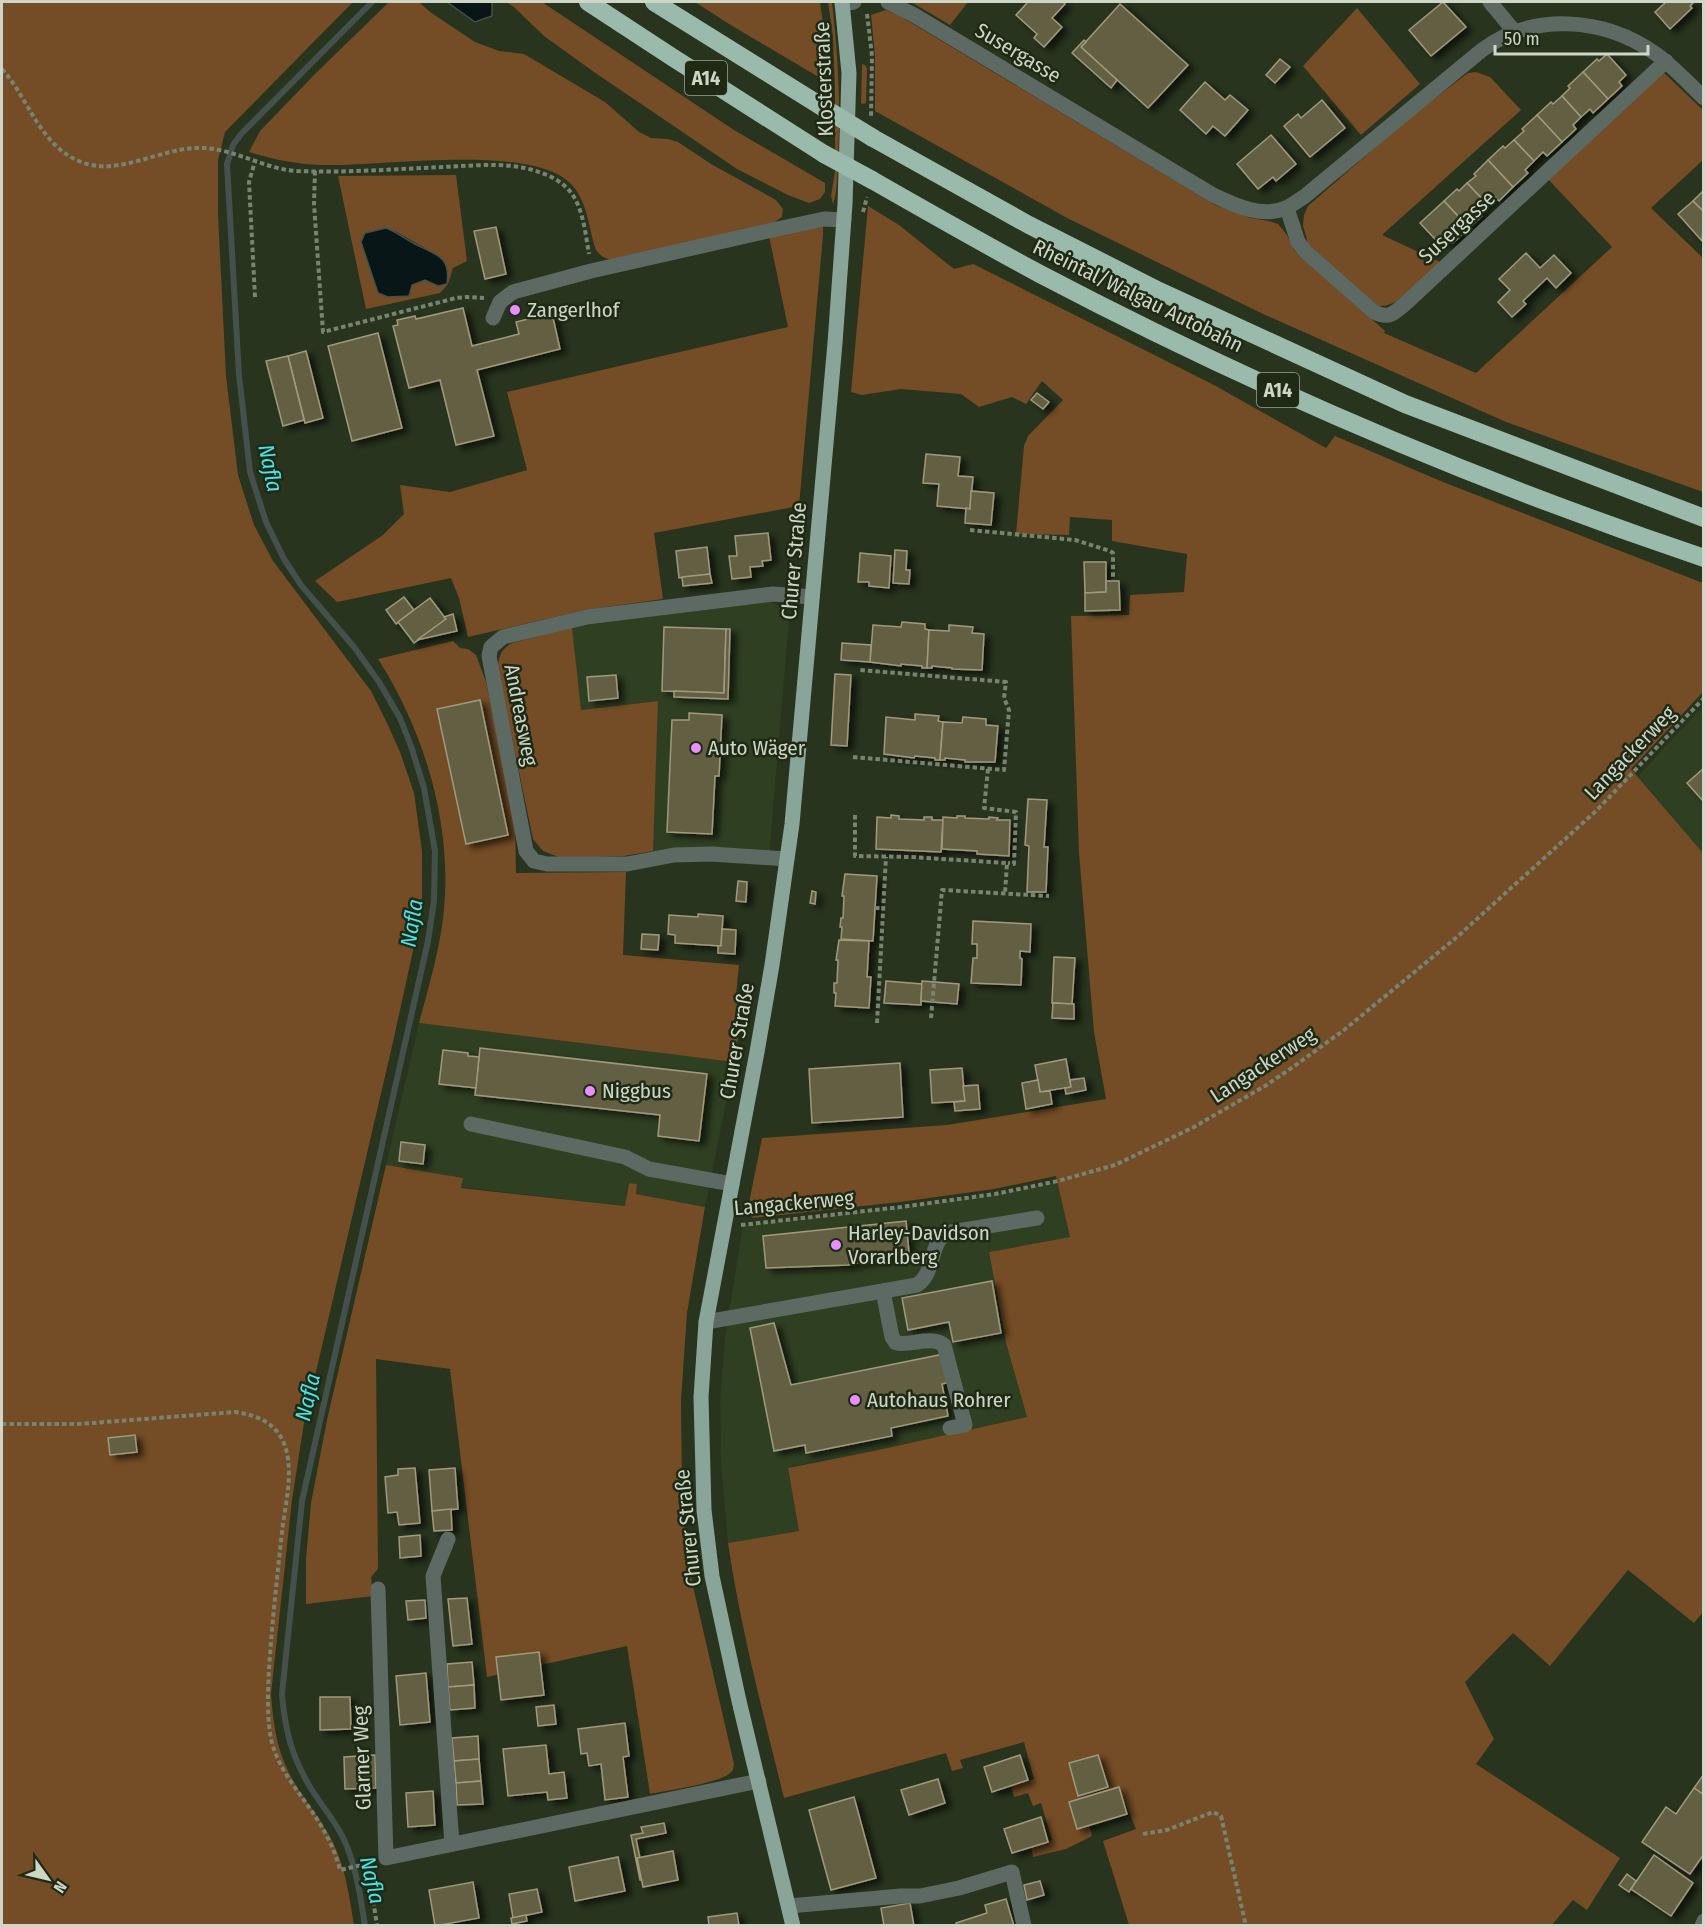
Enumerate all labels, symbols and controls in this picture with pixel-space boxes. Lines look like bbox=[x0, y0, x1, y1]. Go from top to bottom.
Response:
street label: Susergasse bbox=[970, 17, 1066, 89]
scale bar bbox=[1495, 18, 1648, 56]
street label: Klosterstraße bbox=[809, 21, 839, 137]
text: 50 m bbox=[1504, 28, 1540, 50]
road number: A14 bbox=[685, 61, 727, 95]
street label: Susergasse bbox=[1413, 185, 1501, 269]
street label: Rheintal/Walgau Autobahn bbox=[1029, 234, 1247, 358]
place label: Zangerlhof bbox=[527, 297, 621, 323]
marker: Zangerlhof bbox=[508, 303, 522, 317]
road number: A14 bbox=[1257, 373, 1299, 407]
water label: Nafla bbox=[252, 442, 289, 494]
street label: Churer Straße bbox=[776, 501, 812, 621]
street label: Andreasweg bbox=[498, 662, 544, 768]
street label: Langackerweg bbox=[1579, 701, 1681, 805]
place label: Auto Wäger bbox=[708, 735, 806, 761]
marker: Auto Wäger bbox=[689, 741, 703, 755]
water label: Nafla bbox=[394, 897, 429, 949]
street label: Churer Straße bbox=[714, 981, 760, 1101]
street label: Langackerweg bbox=[1205, 1021, 1321, 1109]
place label: Niggbus bbox=[602, 1078, 671, 1104]
marker: Niggbus bbox=[583, 1084, 597, 1098]
street label: Langackerweg bbox=[733, 1185, 855, 1221]
place label: Harley-Davidson Vorarlberg bbox=[848, 1220, 990, 1270]
marker: Harley-Davidson Vorarlberg bbox=[829, 1238, 843, 1252]
water label: Nafla bbox=[289, 1371, 326, 1424]
place label: Autohaus Rohrer bbox=[867, 1387, 1011, 1413]
marker: Autohaus Rohrer bbox=[848, 1393, 862, 1407]
street label: Churer Straße bbox=[669, 1468, 707, 1588]
street label: Glarner Weg bbox=[347, 1705, 377, 1811]
north arrow bbox=[18, 1849, 78, 1909]
water label: Nafla bbox=[354, 1854, 391, 1907]
text: N bbox=[49, 1878, 71, 1896]

